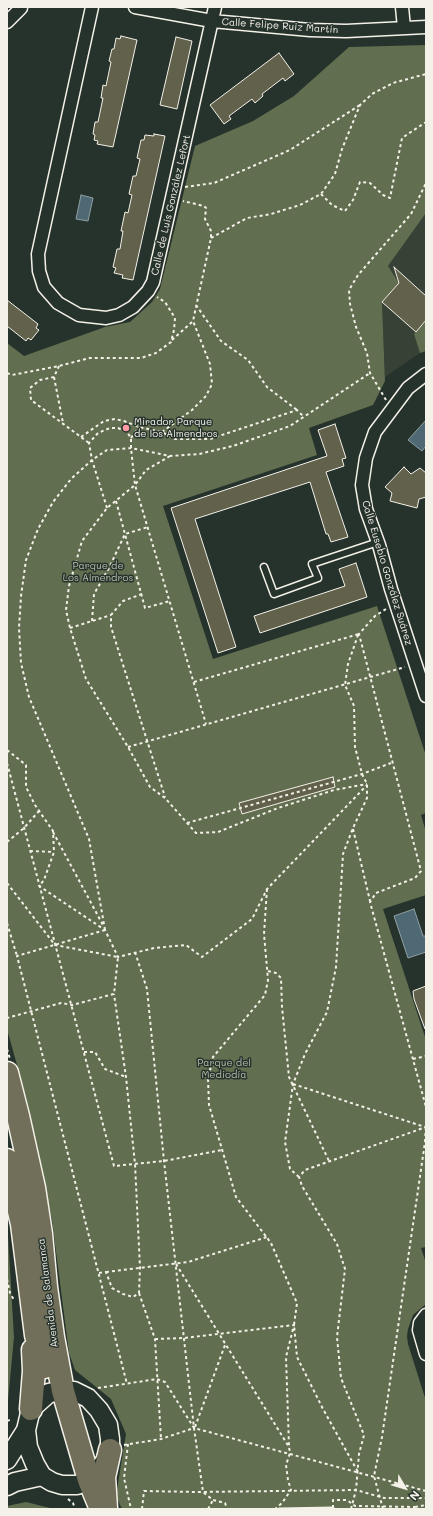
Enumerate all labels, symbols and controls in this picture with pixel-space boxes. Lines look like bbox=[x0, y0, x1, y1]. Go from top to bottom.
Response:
street label: Calle Felipe Ruiz Martín bbox=[221, 16, 339, 36]
street label: Calle de Luis González Lefort bbox=[149, 133, 193, 277]
place label: Mirador Parque de los Almendros bbox=[134, 416, 218, 440]
marker: Mirador Parque de los Almendros bbox=[121, 423, 131, 433]
street label: Calle Eusebio González Suárez bbox=[359, 499, 415, 647]
park label: Parque de Los Almendros bbox=[63, 560, 133, 584]
park label: Parque del Mediodía bbox=[197, 1057, 251, 1080]
street label: Avenida de Salamanca bbox=[35, 1238, 61, 1348]
north arrow bbox=[385, 1468, 425, 1508]
text: N bbox=[406, 1488, 423, 1504]

